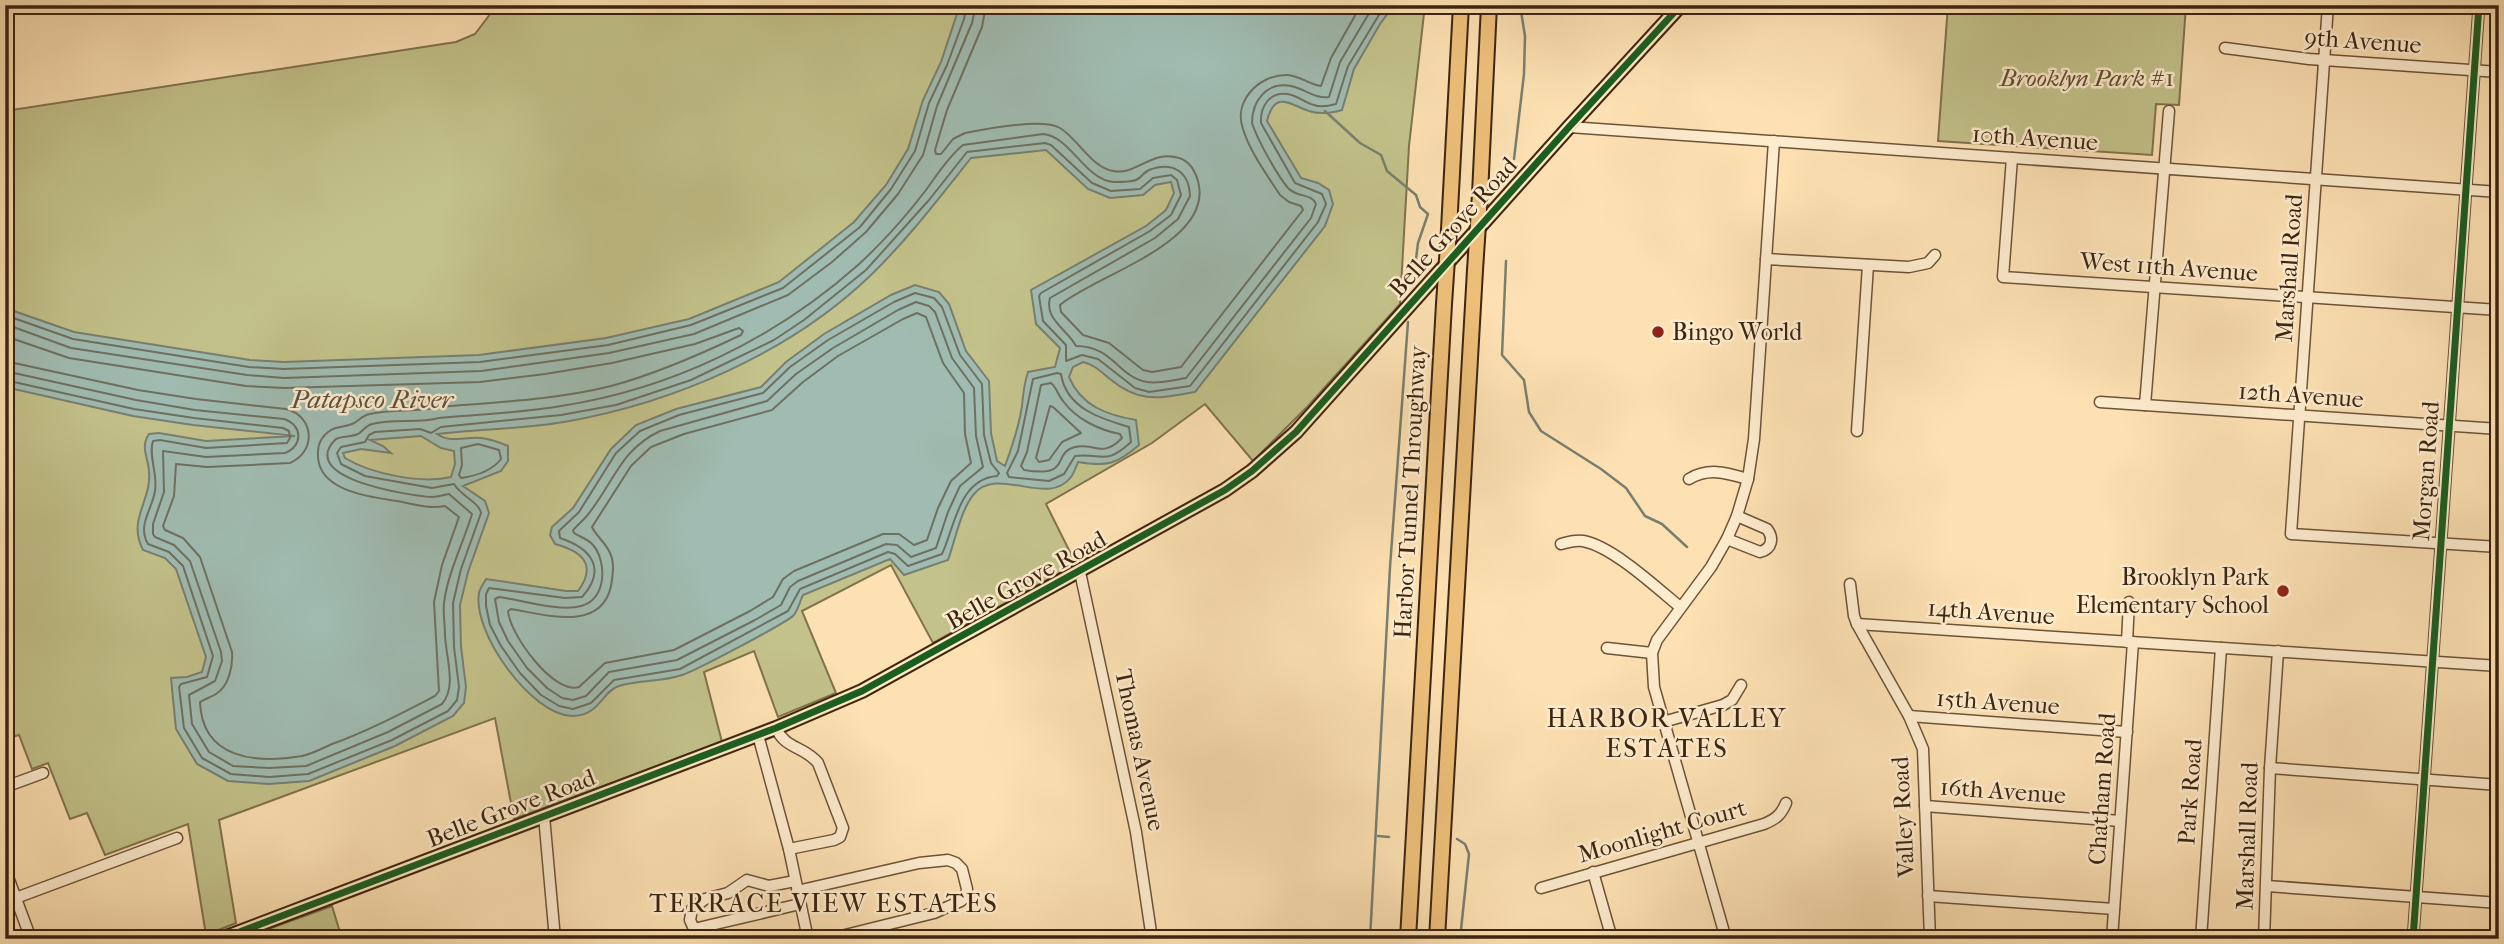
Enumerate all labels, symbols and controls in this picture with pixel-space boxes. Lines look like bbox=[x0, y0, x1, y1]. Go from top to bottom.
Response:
street label: 9th Avenue bbox=[2304, 23, 2423, 59]
park label: Brooklyn Park #1 bbox=[1998, 64, 2174, 92]
street label: 10th Avenue bbox=[1971, 120, 2099, 156]
street label: Belle Grove Road bbox=[1383, 151, 1524, 303]
street label: Marshall Road bbox=[2270, 192, 2308, 343]
street label: West 11th Avenue bbox=[2078, 247, 2259, 287]
place label: Bingo World bbox=[1672, 318, 1803, 346]
marker: Bingo World bbox=[1650, 324, 1666, 340]
street label: Harbor Tunnel Throughway bbox=[1388, 344, 1432, 639]
street label: 12th Avenue bbox=[2237, 377, 2365, 413]
water label: Patapsco River bbox=[290, 384, 455, 415]
street label: Morgan Road bbox=[2407, 399, 2445, 542]
street label: Belle Grove Road bbox=[941, 524, 1112, 635]
place label: Brooklyn Park Elementary School bbox=[2076, 563, 2270, 619]
marker: Brooklyn Park Elementary School bbox=[2275, 583, 2291, 599]
street label: 14th Avenue bbox=[1926, 594, 2056, 630]
street label: Thomas Avenue bbox=[1109, 667, 1171, 834]
street label: 15th Avenue bbox=[1935, 684, 2061, 720]
district label: HARBOR VALLEY ESTATES bbox=[1546, 703, 1788, 764]
street label: Chatham Road bbox=[2083, 711, 2121, 866]
street label: Park Road bbox=[2172, 737, 2208, 846]
street label: Valley Road bbox=[1886, 755, 1920, 879]
street label: Marshall Road bbox=[2230, 760, 2264, 911]
street label: Belle Grove Road bbox=[423, 763, 600, 853]
street label: 16th Avenue bbox=[1939, 773, 2067, 809]
street label: Moonlight Court bbox=[1575, 793, 1750, 868]
district label: TERRACE VIEW ESTATES bbox=[649, 888, 999, 919]

